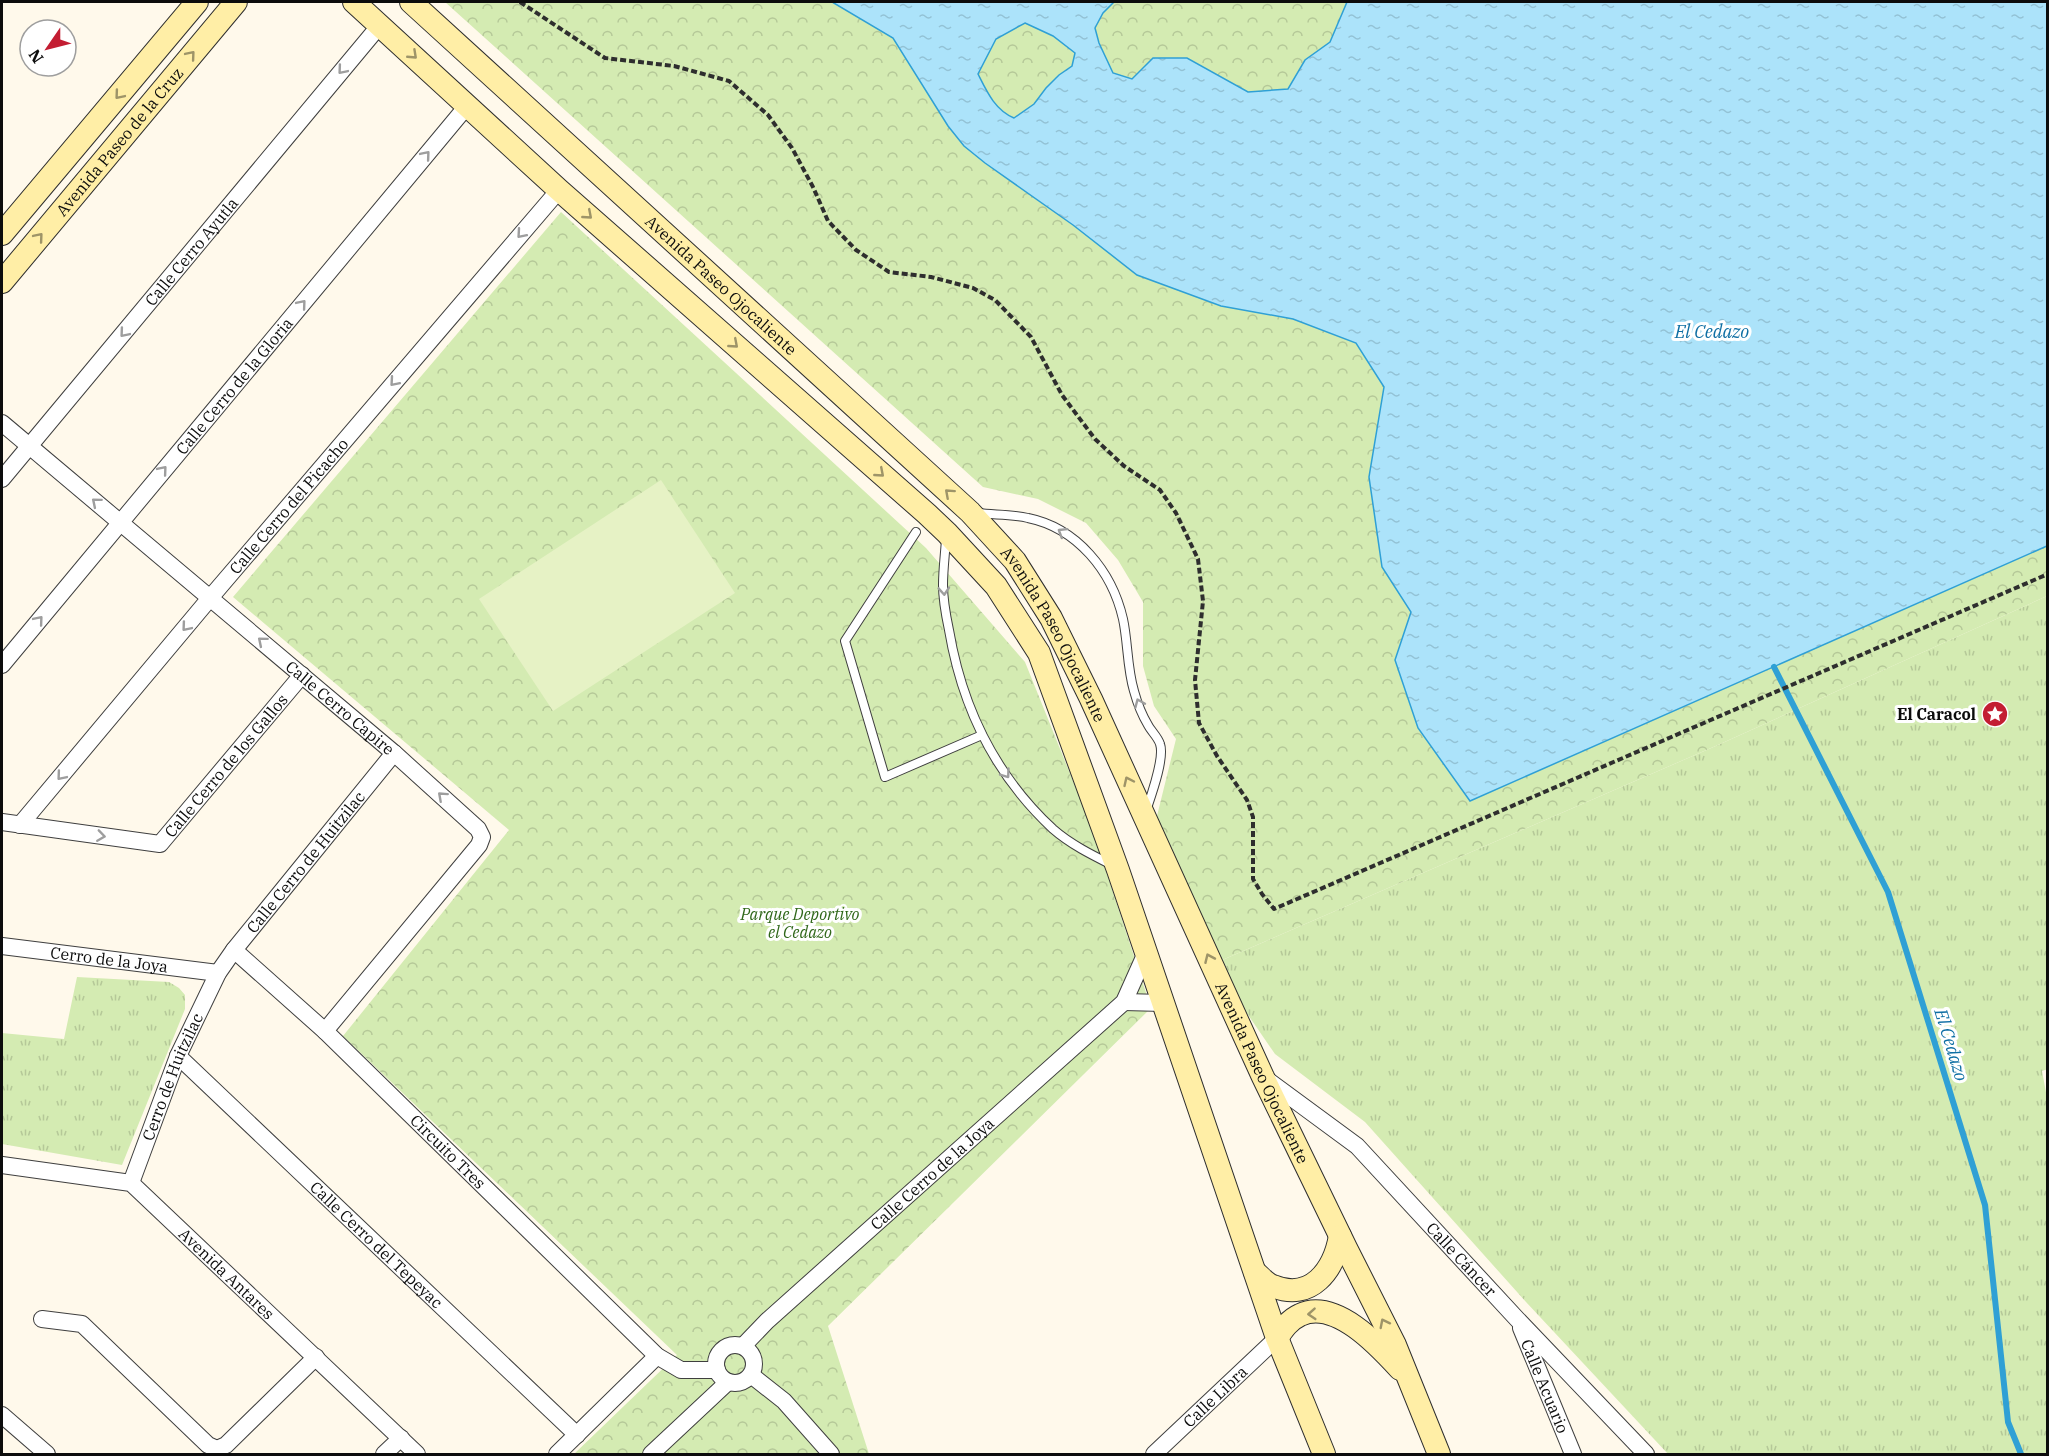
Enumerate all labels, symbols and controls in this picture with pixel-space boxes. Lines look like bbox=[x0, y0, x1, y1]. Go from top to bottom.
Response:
north arrow bbox=[18, 18, 78, 78]
text: N bbox=[24, 46, 48, 68]
one-way arrow bbox=[406, 48, 417, 59]
one-way arrow bbox=[184, 51, 195, 62]
street label: Avenida Paseo de la Cruz bbox=[52, 63, 187, 220]
one-way arrow bbox=[339, 63, 350, 74]
one-way arrow bbox=[115, 88, 126, 99]
one-way arrow bbox=[419, 151, 430, 162]
street label: Calle Cerro Ayutla bbox=[140, 193, 242, 310]
one-way arrow bbox=[581, 208, 592, 219]
street label: Avenida Paseo Ojocaliente bbox=[641, 211, 801, 359]
one-way arrow bbox=[517, 227, 528, 238]
one-way arrow bbox=[32, 233, 43, 244]
one-way arrow bbox=[294, 300, 305, 311]
street label: Calle Cerro de la Gloria bbox=[171, 313, 297, 459]
water label: El Cedazo bbox=[1674, 320, 1749, 343]
one-way arrow bbox=[120, 326, 131, 337]
one-way arrow bbox=[727, 337, 738, 348]
one-way arrow bbox=[390, 376, 401, 386]
street label: Calle Cerro del Picacho bbox=[225, 434, 352, 578]
one-way arrow bbox=[156, 466, 167, 477]
one-way arrow bbox=[873, 466, 884, 477]
one-way arrow bbox=[945, 489, 956, 500]
one-way arrow bbox=[92, 498, 103, 509]
one-way arrow bbox=[1058, 528, 1068, 540]
street label: Avenida Paseo Ojocaliente bbox=[997, 542, 1110, 725]
one-way arrow bbox=[937, 587, 950, 596]
one-way arrow bbox=[32, 616, 43, 627]
one-way arrow bbox=[182, 620, 193, 631]
one-way arrow bbox=[258, 637, 269, 648]
street label: Calle Cerro Capire bbox=[282, 656, 399, 759]
street label: Calle Cerro de los Gallos bbox=[160, 690, 292, 841]
one-way arrow bbox=[1134, 698, 1146, 709]
place icon: El Caracol bbox=[1980, 699, 2010, 729]
place label: El Caracol bbox=[1897, 704, 1976, 724]
one-way arrow bbox=[998, 767, 1009, 778]
one-way arrow bbox=[57, 769, 68, 780]
one-way arrow bbox=[1123, 776, 1135, 787]
street label: Calle Cerro de Huitzilac bbox=[242, 787, 369, 937]
one-way arrow bbox=[438, 792, 449, 803]
one-way arrow bbox=[96, 829, 106, 841]
park label: Parque Deportivo el Cedazo bbox=[739, 904, 860, 942]
street label: Cerro de la Joya bbox=[49, 942, 169, 977]
one-way arrow bbox=[1204, 953, 1216, 964]
street label: Avenida Paseo Ojocaliente bbox=[1211, 979, 1313, 1167]
water label: El Cedazo bbox=[1929, 1005, 1973, 1084]
street label: Cerro de Huitzilac bbox=[138, 1010, 207, 1143]
street label: Circuito Tres bbox=[406, 1110, 490, 1193]
street label: Calle Cerro de la Joya bbox=[866, 1113, 998, 1234]
street label: Calle Cerro del Tepeyac bbox=[306, 1177, 447, 1312]
street label: Calle Cáncer bbox=[1422, 1218, 1501, 1300]
street label: Avenida Antares bbox=[175, 1224, 279, 1324]
one-way arrow bbox=[1308, 1307, 1317, 1320]
one-way arrow bbox=[1380, 1318, 1392, 1329]
street label: Calle Acuario bbox=[1517, 1336, 1573, 1436]
street label: Calle Libra bbox=[1179, 1361, 1252, 1431]

